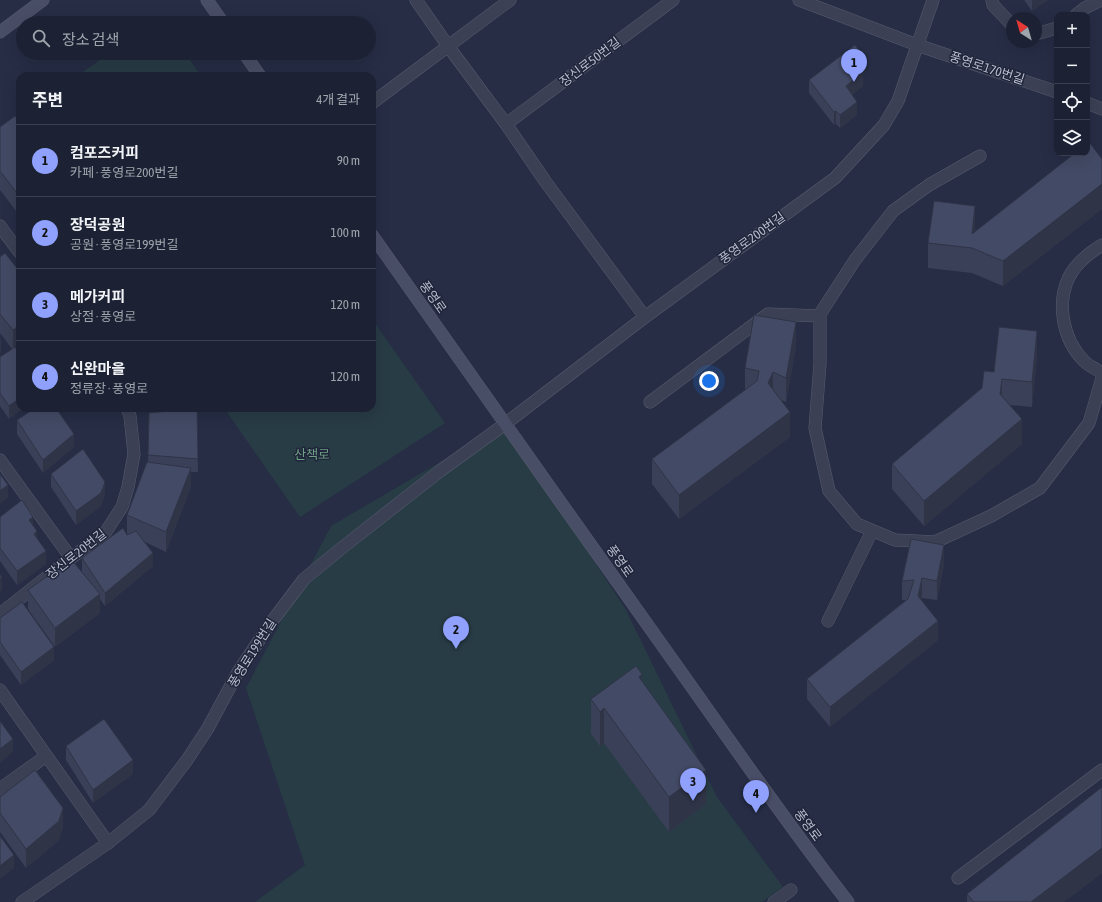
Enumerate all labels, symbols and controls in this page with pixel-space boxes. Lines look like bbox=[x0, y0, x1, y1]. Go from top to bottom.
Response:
north arrow bbox=[1006, 12, 1042, 48]
map controls bbox=[1054, 12, 1090, 156]
button: + bbox=[1054, 12, 1090, 48]
search box bbox=[16, 16, 376, 60]
icon: search bbox=[30, 27, 52, 49]
text: 장소 검색 bbox=[62, 31, 119, 48]
street label: 장신로50번길 bbox=[557, 34, 623, 90]
button: − bbox=[1054, 48, 1090, 84]
pin: 1 bbox=[841, 49, 867, 82]
street label: 풍영로170번길 bbox=[948, 49, 1026, 87]
button: locate bbox=[1054, 84, 1090, 120]
text: 주변 bbox=[32, 90, 63, 110]
text: 4개 결과 bbox=[316, 92, 360, 107]
button: layers bbox=[1054, 120, 1090, 156]
text: 컴포즈커피 bbox=[70, 144, 139, 161]
text: 1 bbox=[42, 153, 48, 168]
text: 90 m bbox=[337, 153, 360, 168]
text: 카페 · 풍영로200번길 bbox=[70, 165, 178, 180]
street label: 풍영로200번길 bbox=[716, 209, 788, 267]
text: 장덕공원 bbox=[70, 216, 125, 233]
text: 2 bbox=[42, 225, 48, 240]
text: 100 m bbox=[331, 225, 360, 240]
text: 공원 · 풍영로199번길 bbox=[70, 237, 178, 252]
street label: 풍영로 bbox=[417, 278, 449, 316]
text: 메가커피 bbox=[70, 288, 125, 305]
text: 3 bbox=[42, 297, 48, 312]
text: 120 m bbox=[331, 297, 360, 312]
text: 상점 · 풍영로 bbox=[70, 309, 136, 324]
text: 신완마을 bbox=[70, 360, 125, 377]
text: 4 bbox=[42, 369, 48, 384]
text: 120 m bbox=[331, 369, 360, 384]
your location bbox=[699, 371, 719, 391]
text: 정류장 · 풍영로 bbox=[70, 381, 148, 396]
park label: 산책로 bbox=[294, 447, 330, 462]
street label: 장신로20번길 bbox=[43, 526, 109, 582]
street label: 풍영로 bbox=[604, 542, 636, 580]
street label: 풍영로199번길 bbox=[225, 616, 279, 690]
pin: 2 bbox=[443, 616, 469, 649]
pin: 3 bbox=[680, 768, 706, 801]
pin: 4 bbox=[743, 780, 769, 813]
street label: 풍영로 bbox=[791, 806, 825, 844]

